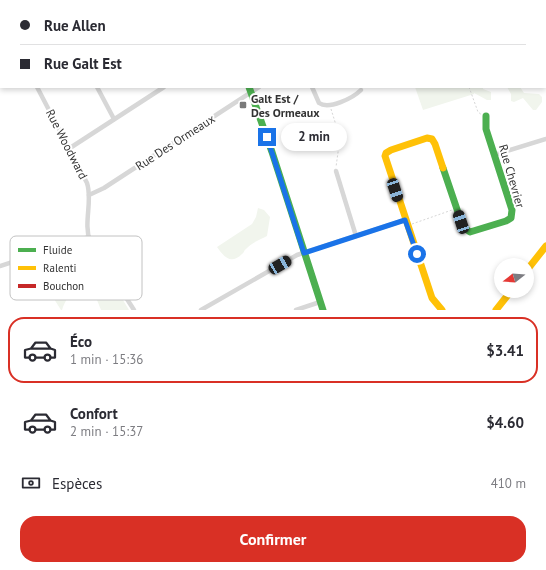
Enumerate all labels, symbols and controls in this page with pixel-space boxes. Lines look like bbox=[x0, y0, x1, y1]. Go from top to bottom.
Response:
text: Rue Allen bbox=[44, 16, 106, 35]
text: Rue Galt Est bbox=[44, 54, 122, 73]
place label: Galt Est / Des Ormeaux bbox=[251, 91, 320, 120]
marker: Galt Est / Des Ormeaux bbox=[238, 100, 248, 110]
street label: Rue Woodward bbox=[43, 106, 91, 182]
street label: Rue Des Ormeaux bbox=[132, 111, 218, 173]
callout: 2 min bbox=[281, 123, 347, 151]
route end bbox=[258, 128, 276, 146]
text: 2 min bbox=[298, 128, 330, 145]
street label: Rue Chevrier bbox=[496, 143, 528, 209]
car bbox=[386, 177, 404, 203]
car bbox=[452, 209, 470, 235]
legend bbox=[10, 236, 142, 300]
text: Fluide bbox=[43, 243, 73, 257]
route start bbox=[408, 245, 426, 263]
car bbox=[267, 254, 293, 276]
north arrow bbox=[494, 258, 534, 298]
map controls bbox=[494, 258, 534, 298]
text: Ralenti bbox=[43, 261, 76, 275]
text: Bouchon bbox=[43, 279, 84, 293]
icon: car bbox=[22, 332, 58, 368]
text: Éco bbox=[70, 332, 92, 351]
text: $3.41 bbox=[486, 341, 524, 360]
text: 1 min · 15:36 bbox=[70, 351, 143, 368]
icon: car bbox=[22, 404, 58, 440]
text: Confort bbox=[70, 404, 118, 423]
text: $4.60 bbox=[486, 413, 524, 432]
text: 2 min · 15:37 bbox=[70, 423, 143, 440]
icon: cash bbox=[20, 472, 42, 494]
text: Espèces bbox=[52, 474, 102, 493]
text: 410 m bbox=[491, 475, 526, 492]
button: Confirmer bbox=[20, 516, 526, 562]

